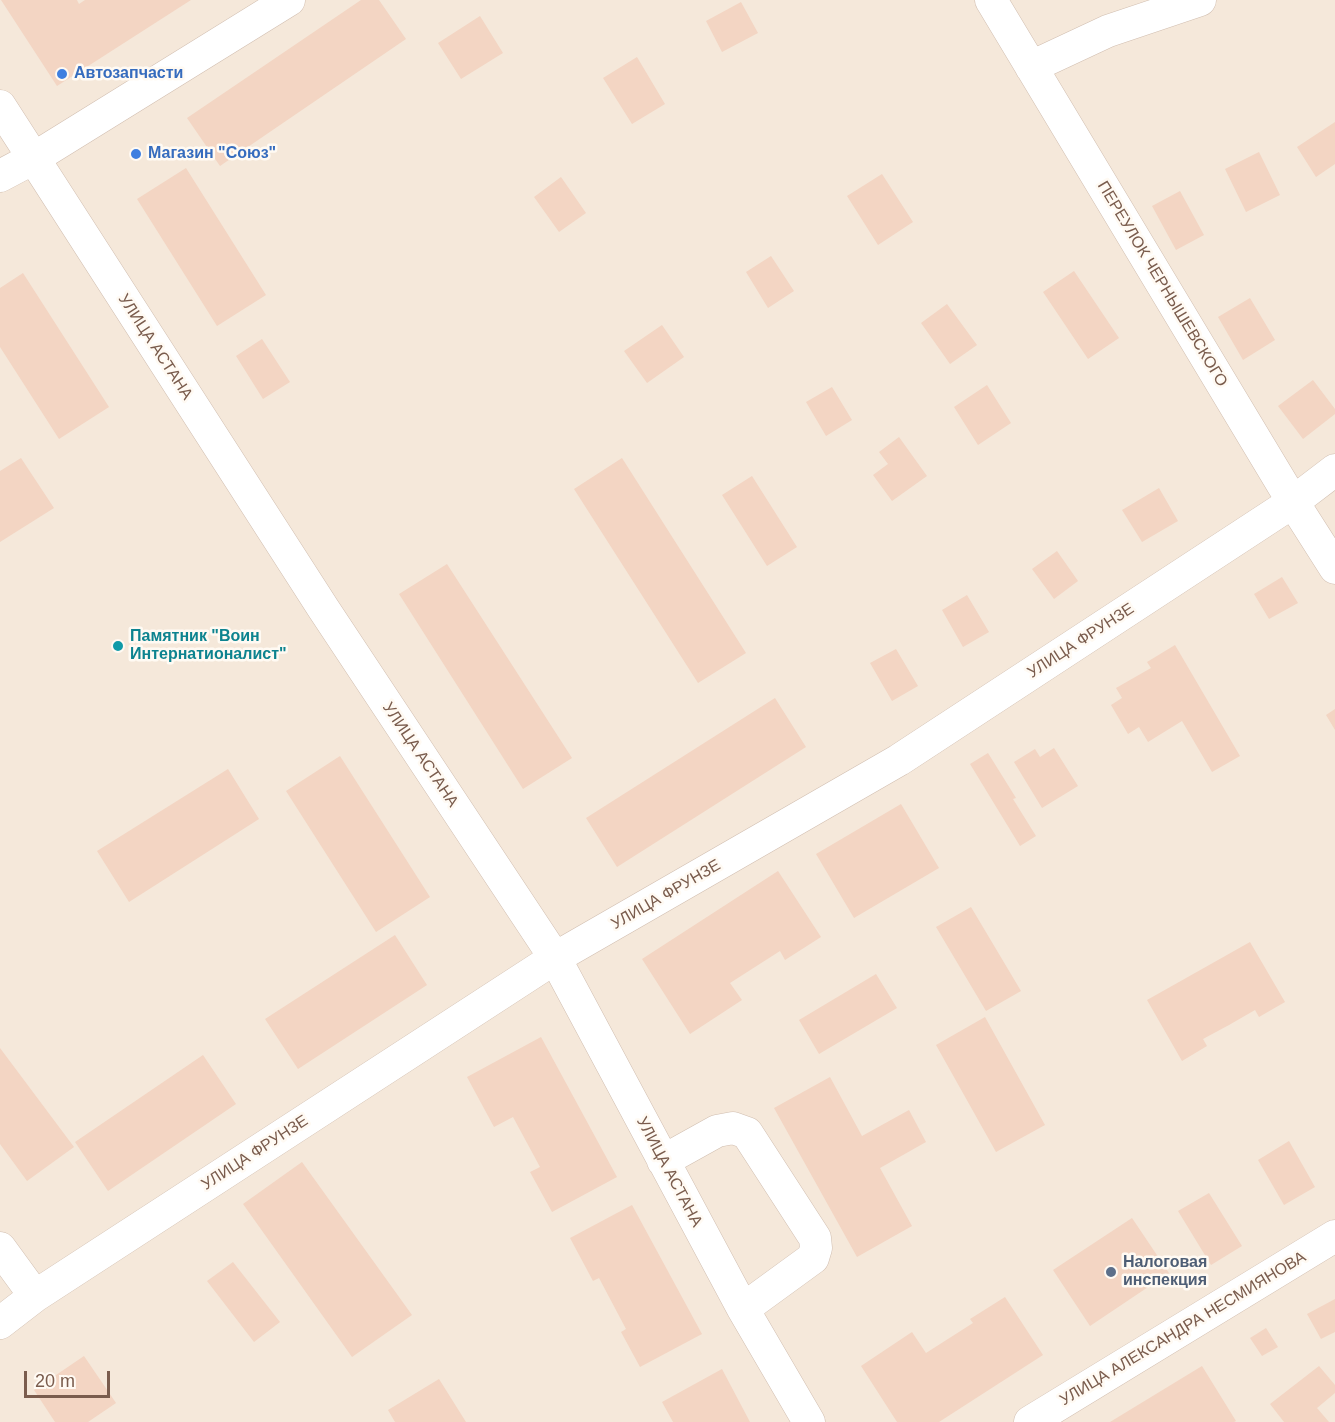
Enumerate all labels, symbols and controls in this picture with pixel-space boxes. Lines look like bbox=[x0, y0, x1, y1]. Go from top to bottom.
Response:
place label: Автозапчасти bbox=[74, 64, 183, 84]
marker: Автозапчасти bbox=[55, 67, 69, 81]
place label: Магазин "Союз" bbox=[148, 144, 276, 164]
marker: Магазин "Союз" bbox=[129, 147, 143, 161]
street label: ПЕРЕУЛОК ЧЕРНЫШЕВСКОГО bbox=[1093, 178, 1231, 390]
street label: УЛИЦА АСТАНА bbox=[114, 291, 196, 403]
street label: УЛИЦА ФРУНЗЕ bbox=[1024, 599, 1138, 683]
place label: Памятник "Воин Интернатионалист" bbox=[130, 627, 287, 665]
marker: Памятник "Воин Интернатионалист" bbox=[111, 639, 125, 653]
street label: УЛИЦА АСТАНА bbox=[378, 699, 462, 811]
street label: УЛИЦА ФРУНЗЕ bbox=[608, 856, 724, 934]
street label: УЛИЦА ФРУНЗЕ bbox=[198, 1111, 312, 1195]
street label: УЛИЦА АСТАНА bbox=[632, 1114, 706, 1230]
street label: УЛИЦА АЛЕКСАНДРА НЕСМИЯНОВА bbox=[1056, 1248, 1310, 1410]
place label: Налоговая инспекция bbox=[1123, 1253, 1207, 1291]
marker: Налоговая инспекция bbox=[1104, 1265, 1118, 1279]
scale bar bbox=[27, 1359, 112, 1397]
text: 20 m bbox=[35, 1371, 75, 1391]

